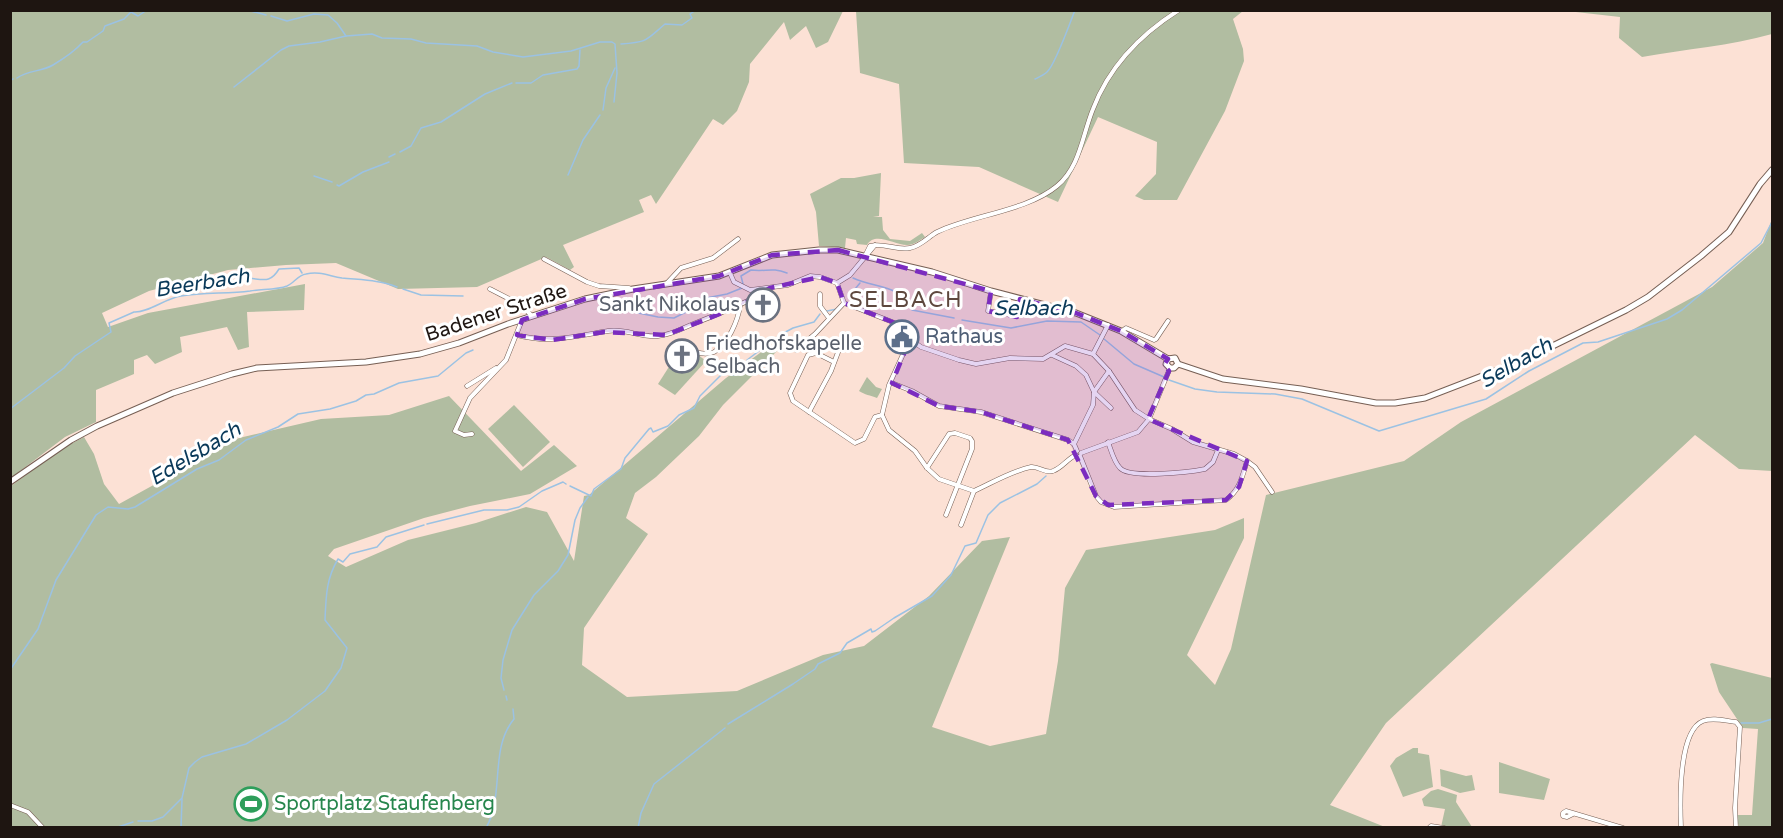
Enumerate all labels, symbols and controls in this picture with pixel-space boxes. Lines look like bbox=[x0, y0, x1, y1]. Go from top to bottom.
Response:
water label: Beerbach bbox=[153, 263, 252, 303]
street label: Badener Straße bbox=[422, 279, 570, 347]
church icon: Sankt Nikolaus bbox=[745, 287, 781, 323]
district label: SELBACH bbox=[849, 287, 963, 313]
place label: Sankt Nikolaus bbox=[599, 293, 740, 317]
water label: Selbach bbox=[993, 296, 1074, 321]
public building icon: Rathaus bbox=[884, 319, 920, 355]
place label: Rathaus bbox=[925, 325, 1003, 349]
place label: Friedhofskapelle Selbach bbox=[705, 332, 862, 379]
water label: Selbach bbox=[1476, 332, 1558, 394]
church icon: Friedhofskapelle Selbach bbox=[664, 338, 700, 374]
water label: Edelsbach bbox=[145, 416, 246, 491]
sports icon: Sportplatz Staufenberg bbox=[233, 786, 269, 822]
place label: Sportplatz Staufenberg bbox=[274, 792, 495, 816]

